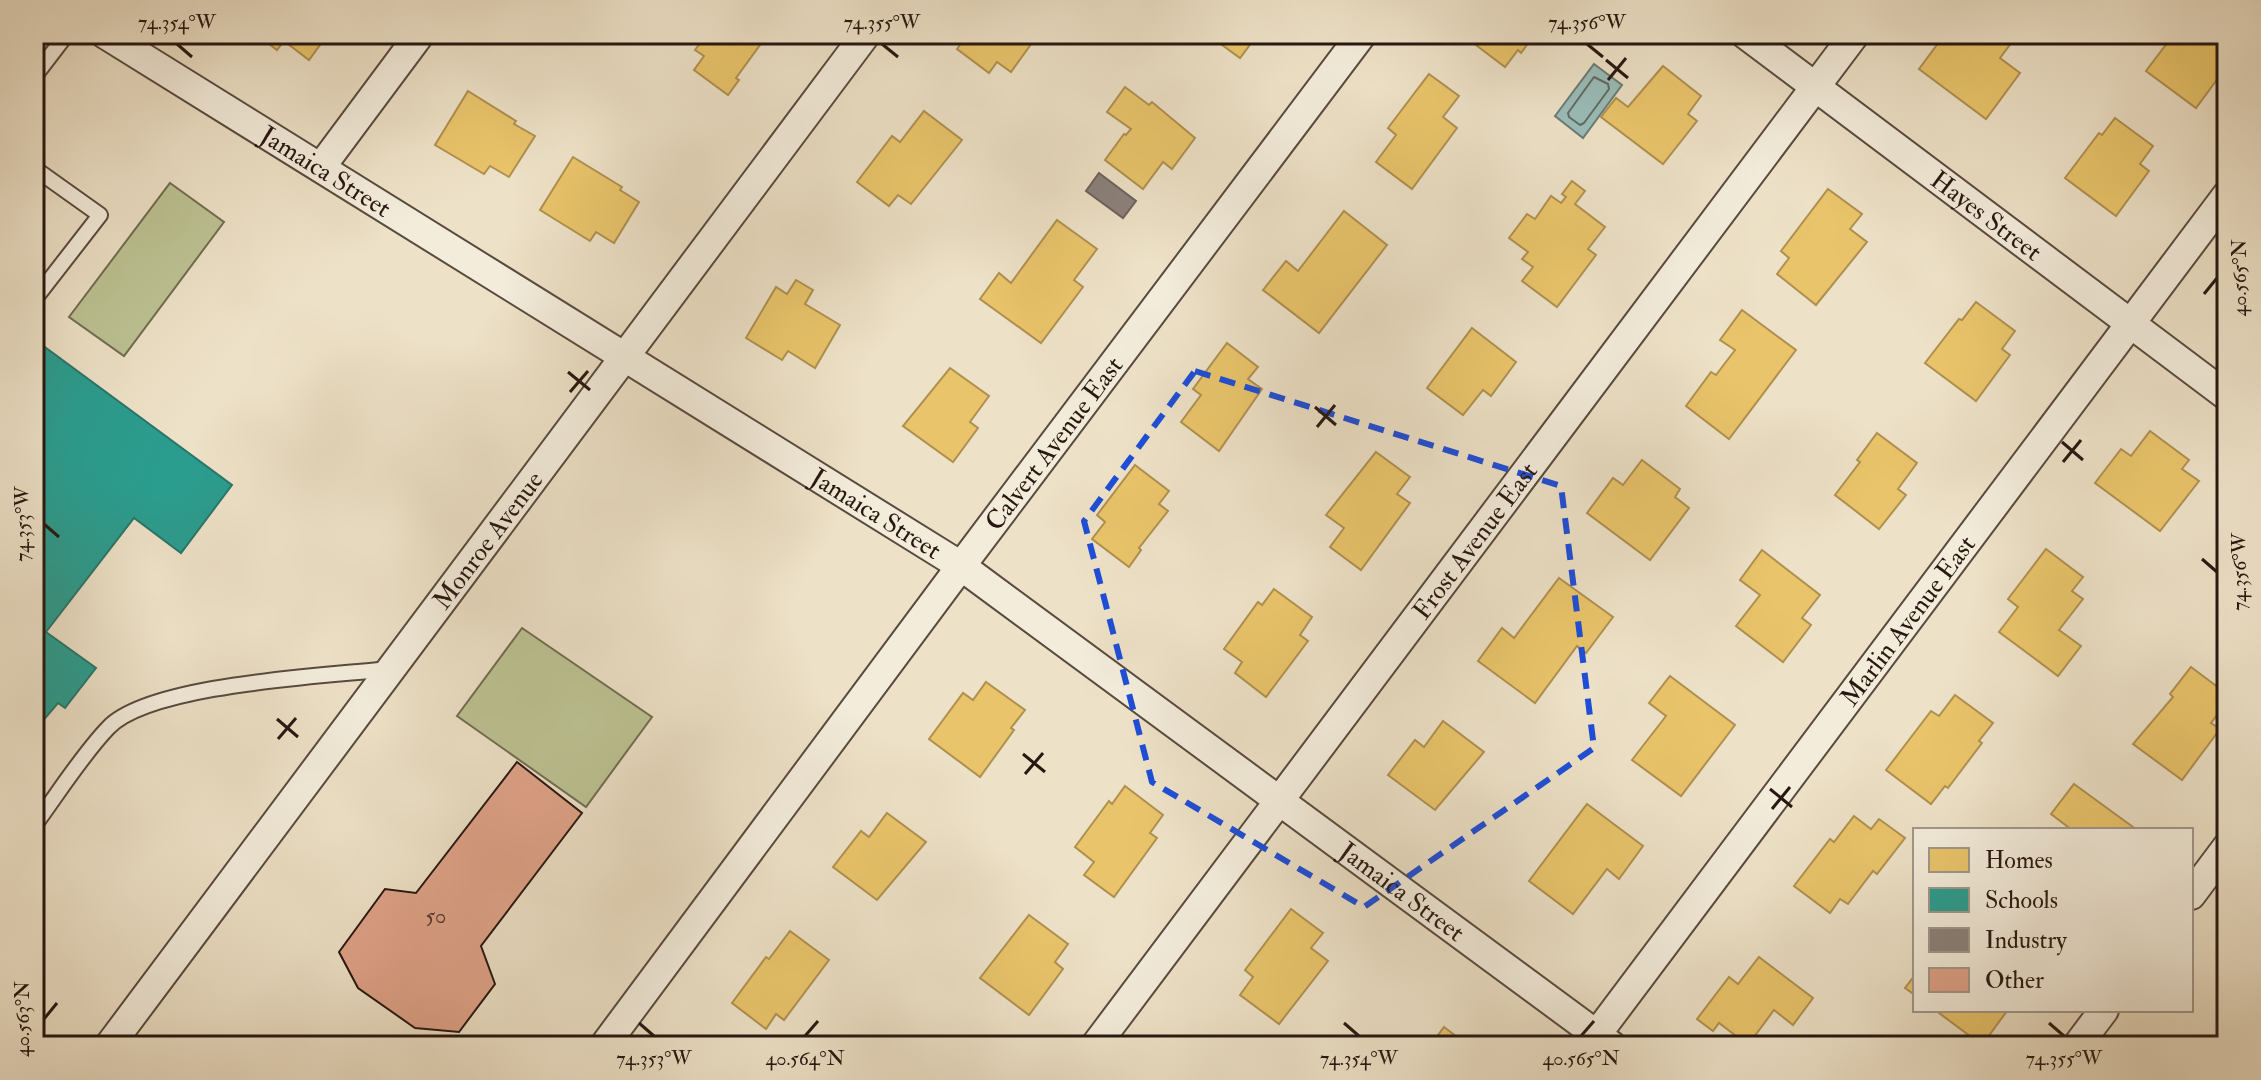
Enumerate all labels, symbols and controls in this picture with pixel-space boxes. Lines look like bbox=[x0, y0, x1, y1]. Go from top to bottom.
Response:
text: 74.354°W bbox=[138, 10, 217, 35]
text: 74.355°W bbox=[844, 10, 921, 35]
text: 74.356°W bbox=[1548, 10, 1626, 35]
street label: Jamaica Street bbox=[253, 119, 396, 225]
street label: Hayes Street bbox=[1924, 164, 2048, 268]
text: 40.565°N bbox=[2227, 239, 2252, 317]
street label: Calvert Avenue East bbox=[979, 351, 1130, 537]
street label: Frost Avenue East bbox=[1406, 456, 1545, 626]
street label: Jamaica Street bbox=[804, 461, 947, 567]
street label: Monroe Avenue bbox=[426, 465, 550, 616]
text: 74.353°W bbox=[10, 486, 35, 562]
street label: Marlin Avenue East bbox=[1834, 529, 1983, 713]
text: 74.356°W bbox=[2227, 533, 2252, 611]
legend bbox=[1913, 828, 2193, 1012]
street label: Jamaica Street bbox=[1332, 835, 1471, 949]
text: Homes bbox=[1985, 845, 2053, 876]
text: Schools bbox=[1985, 885, 2058, 916]
house number: 50 bbox=[426, 902, 446, 930]
text: Industry bbox=[1985, 925, 2067, 956]
text: Other bbox=[1985, 965, 2044, 996]
text: 40.563°N bbox=[10, 981, 35, 1057]
text: 74.353°W bbox=[616, 1046, 692, 1071]
text: 40.564°N bbox=[765, 1046, 845, 1071]
text: 74.354°W bbox=[1320, 1046, 1399, 1071]
text: 40.565°N bbox=[1542, 1046, 1620, 1071]
text: 74.355°W bbox=[2026, 1046, 2103, 1071]

